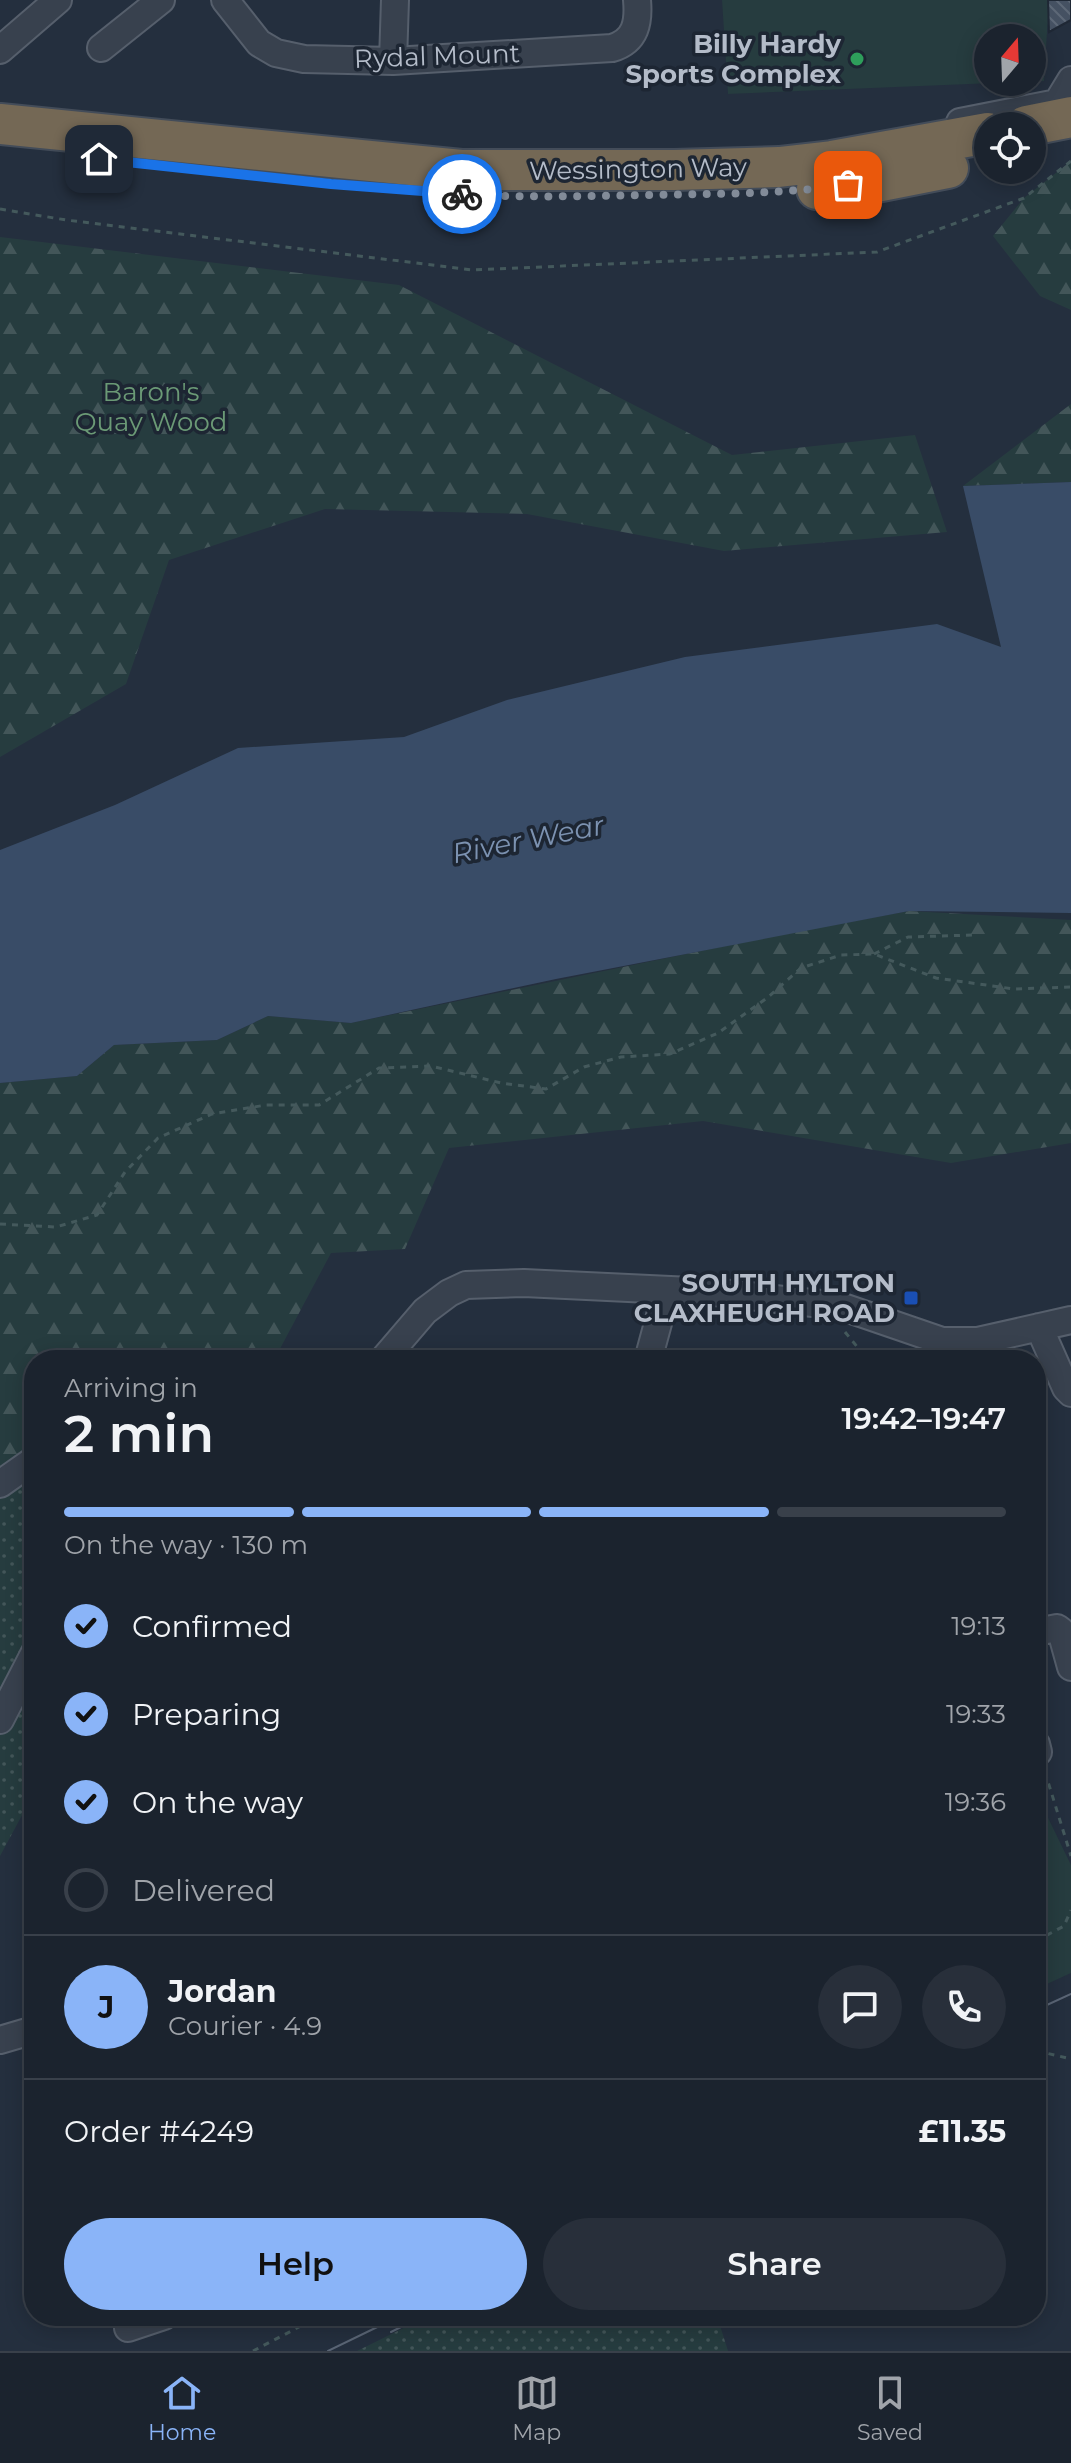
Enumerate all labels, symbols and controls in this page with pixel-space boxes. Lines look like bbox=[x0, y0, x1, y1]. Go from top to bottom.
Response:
north arrow bbox=[974, 24, 1046, 96]
map controls bbox=[974, 24, 1046, 184]
place label: Billy Hardy Sports Complex bbox=[625, 28, 842, 90]
street label: Rydal Mount bbox=[353, 37, 521, 75]
marker: Billy Hardy Sports Complex bbox=[848, 50, 866, 68]
button: locate bbox=[974, 112, 1046, 184]
pin bbox=[65, 125, 133, 193]
icon: home bbox=[77, 137, 121, 181]
street label: Wessington Way bbox=[529, 151, 748, 187]
pin bbox=[814, 151, 882, 219]
courier bbox=[422, 154, 502, 234]
icon: bag bbox=[826, 163, 870, 207]
icon: bike bbox=[440, 172, 484, 216]
park label: Baron's Quay Wood bbox=[75, 376, 227, 438]
water label: River Wear bbox=[449, 807, 608, 870]
place label: SOUTH HYLTON CLAXHEUGH ROAD bbox=[634, 1267, 895, 1329]
marker: SOUTH HYLTON CLAXHEUGH ROAD bbox=[902, 1289, 920, 1307]
text: Arriving in bbox=[64, 1372, 198, 1404]
text: 19:42–19:47 bbox=[842, 1400, 1006, 1437]
text: 2 min bbox=[64, 1402, 214, 1465]
text: On the way · 130 m bbox=[64, 1529, 308, 1561]
icon: check bbox=[64, 1604, 108, 1648]
text: Confirmed bbox=[132, 1608, 292, 1645]
text: 19:13 bbox=[951, 1610, 1006, 1642]
icon: check bbox=[64, 1692, 108, 1736]
text: Preparing bbox=[132, 1696, 281, 1733]
text: 19:33 bbox=[946, 1698, 1006, 1730]
icon: check bbox=[64, 1780, 108, 1824]
text: On the way bbox=[132, 1784, 303, 1821]
text: 19:36 bbox=[945, 1786, 1006, 1818]
text: Delivered bbox=[132, 1872, 275, 1909]
button: chat bbox=[818, 1965, 902, 2049]
button: phone bbox=[922, 1965, 1006, 2049]
text: Jordan bbox=[168, 1973, 277, 2010]
text: J bbox=[98, 1989, 114, 2026]
text: Courier · 4.9 bbox=[168, 2010, 322, 2042]
text: Order #4249 bbox=[64, 2113, 254, 2150]
text: £11.35 bbox=[919, 2113, 1006, 2150]
button: Help bbox=[64, 2218, 527, 2310]
button: Share bbox=[543, 2218, 1006, 2310]
tab: Home bbox=[148, 2371, 216, 2446]
tab: Map bbox=[512, 2371, 561, 2446]
tab: Saved bbox=[857, 2371, 923, 2446]

